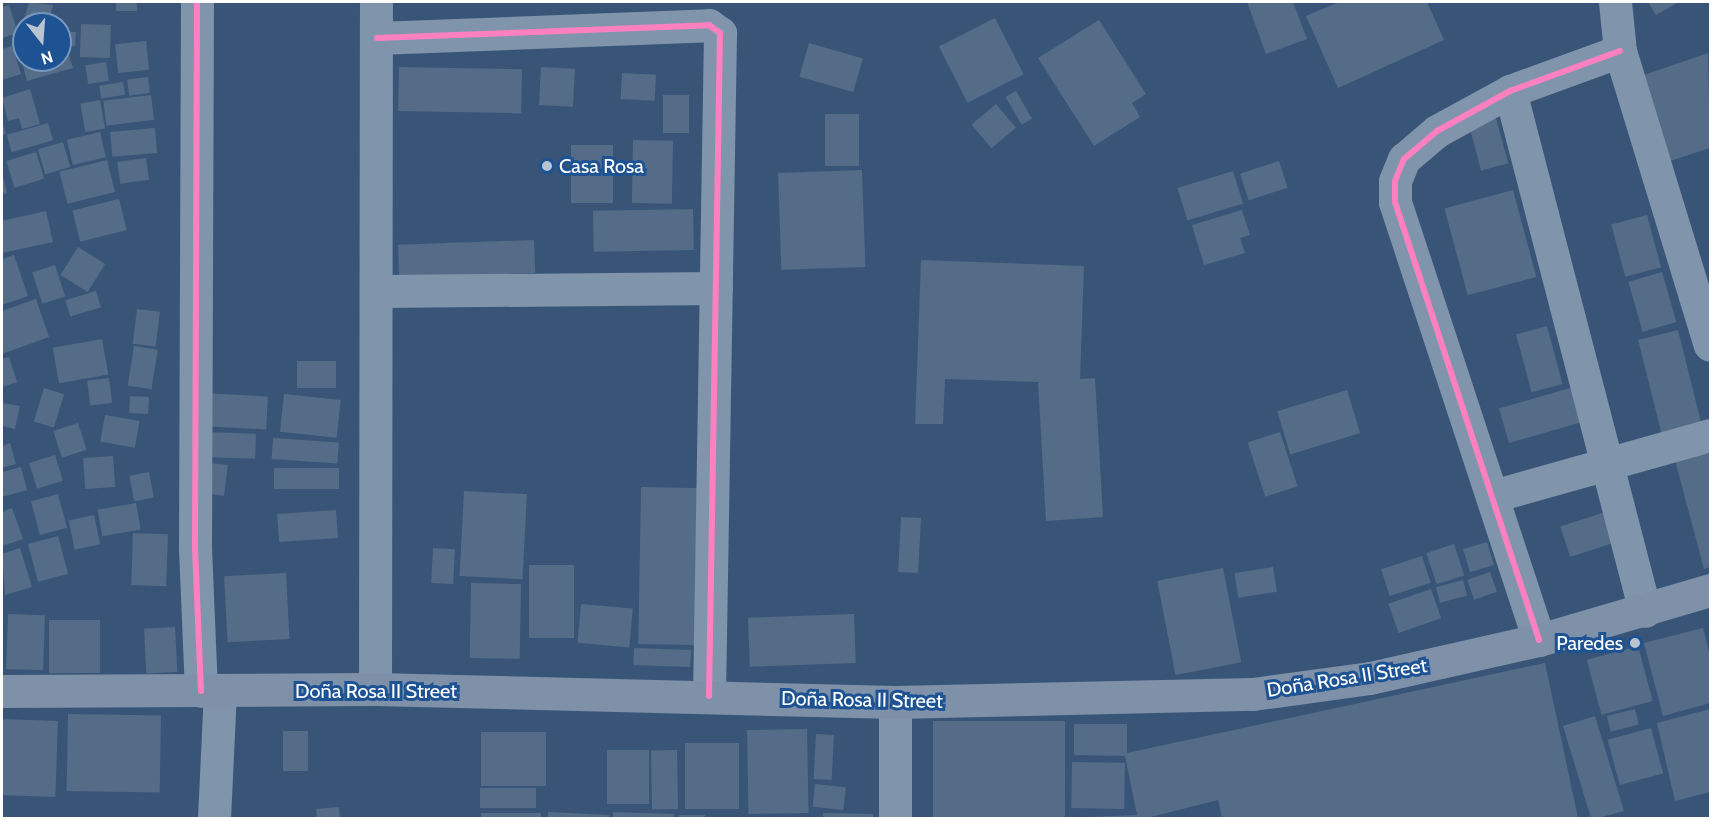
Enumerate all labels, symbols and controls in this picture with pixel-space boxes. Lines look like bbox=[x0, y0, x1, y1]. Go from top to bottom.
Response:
north arrow bbox=[12, 12, 72, 72]
text: N bbox=[39, 47, 55, 69]
place label: Casa Rosa bbox=[559, 154, 644, 178]
marker: Casa Rosa bbox=[540, 159, 554, 173]
place label: Paredes bbox=[1556, 631, 1623, 655]
marker: Paredes bbox=[1628, 636, 1642, 650]
street label: Doña Rosa II Street bbox=[1265, 653, 1429, 703]
street label: Doña Rosa II Street bbox=[295, 679, 457, 703]
street label: Doña Rosa II Street bbox=[781, 687, 943, 713]

